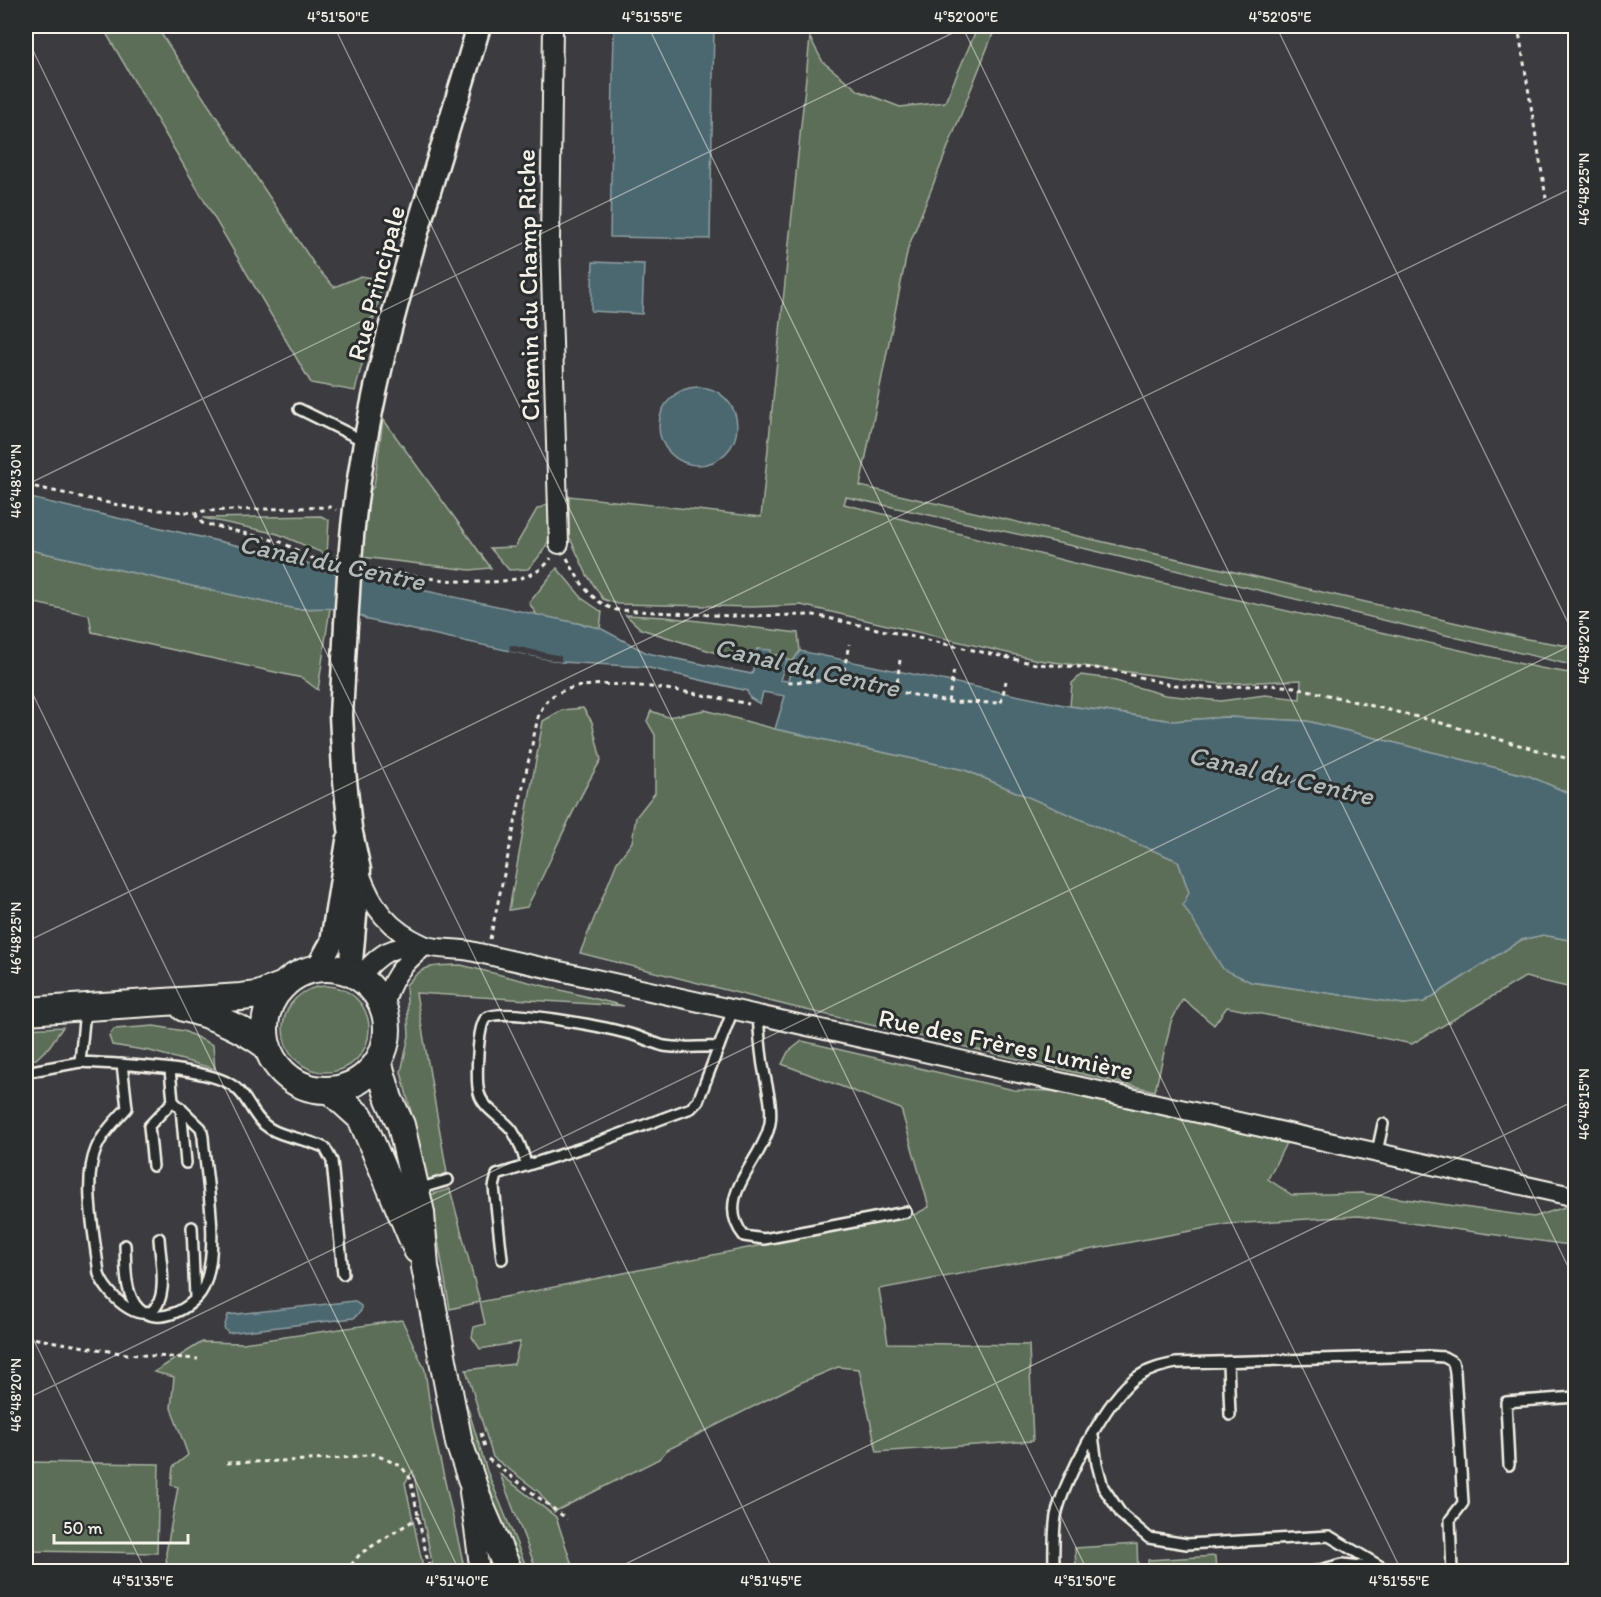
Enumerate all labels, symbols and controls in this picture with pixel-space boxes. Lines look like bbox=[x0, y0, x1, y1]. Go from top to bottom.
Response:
text: 4°51'50"E bbox=[307, 8, 369, 26]
text: 4°51'55"E bbox=[622, 8, 682, 26]
text: 4°52'00"E bbox=[934, 8, 998, 26]
text: 4°52'05"E bbox=[1249, 8, 1311, 26]
street label: Chemin du Champ Riche bbox=[510, 149, 546, 421]
text: 46°48'25"N bbox=[1575, 153, 1593, 225]
street label: Rue Principale bbox=[340, 202, 412, 364]
text: 46°48'30"N bbox=[7, 444, 25, 518]
water label: Canal du Centre bbox=[236, 526, 429, 598]
text: 46°48'20"N bbox=[1575, 610, 1593, 684]
water label: Canal du Centre bbox=[711, 630, 904, 705]
water label: Canal du Centre bbox=[1185, 738, 1378, 813]
text: 46°48'25"N bbox=[7, 902, 25, 974]
street label: Rue des Frères Lumière bbox=[876, 1001, 1136, 1087]
text: 46°48'15"N bbox=[1575, 1068, 1593, 1140]
text: 46°48'20"N bbox=[7, 1358, 25, 1432]
scale bar bbox=[54, 1507, 188, 1545]
text: 50 m bbox=[63, 1517, 103, 1539]
text: 4°51'35"E bbox=[113, 1572, 173, 1590]
text: 4°51'40"E bbox=[425, 1572, 489, 1590]
text: 4°51'45"E bbox=[740, 1572, 802, 1590]
text: 4°51'50"E bbox=[1054, 1572, 1116, 1590]
text: 4°51'55"E bbox=[1369, 1572, 1429, 1590]

